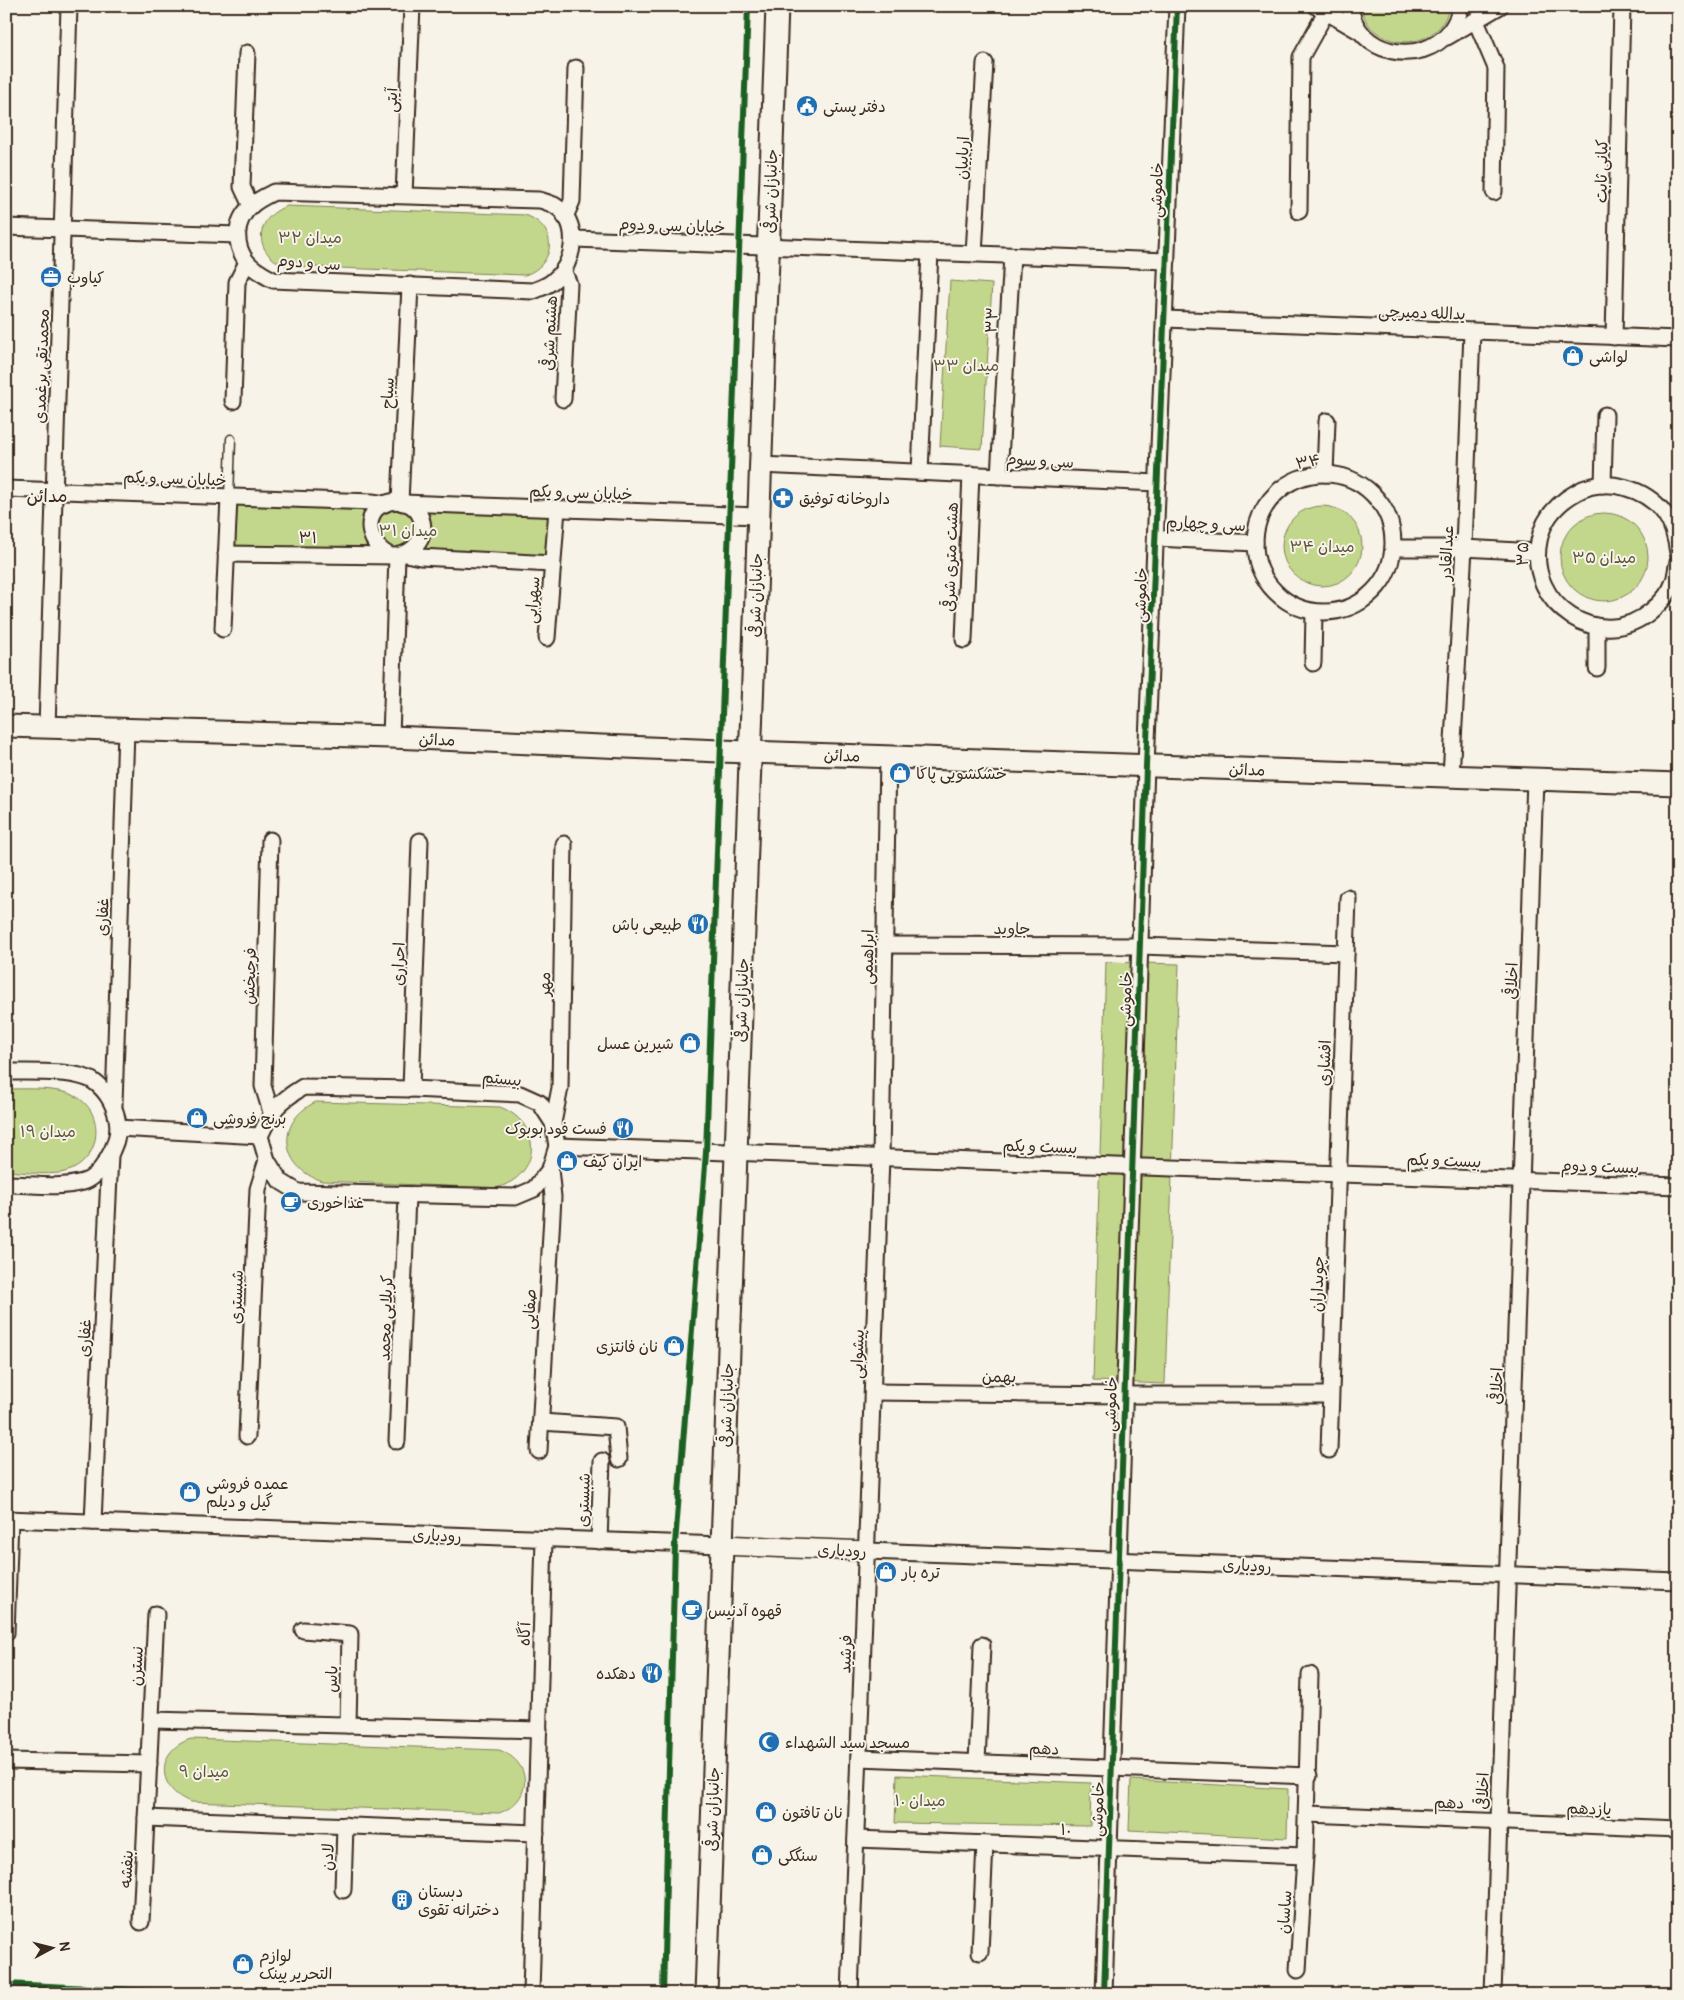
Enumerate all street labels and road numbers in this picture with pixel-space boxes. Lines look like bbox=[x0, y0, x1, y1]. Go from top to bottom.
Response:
street label: آیتی bbox=[382, 86, 402, 113]
street label: اربابیان bbox=[952, 136, 974, 180]
street label: کیانی ثابت bbox=[1591, 139, 1613, 203]
street label: جانبازان شرقی bbox=[759, 148, 782, 234]
street label: خاموشی bbox=[1146, 162, 1168, 218]
street label: خیابان سی و دوم bbox=[618, 214, 726, 240]
street label: سی و دوم bbox=[276, 251, 341, 277]
street label: هشتم شرقی bbox=[537, 295, 564, 371]
street label: یدالله دمیرچی bbox=[1378, 301, 1466, 325]
street label: ۳۳ bbox=[981, 306, 1003, 334]
street label: محمدتقی برغمدی bbox=[30, 308, 54, 424]
street label: سیاح bbox=[377, 377, 399, 409]
street label: سی و سوم bbox=[1005, 449, 1075, 475]
street label: ۳۴ bbox=[1294, 450, 1322, 474]
street label: خیابان سی و یکم bbox=[123, 467, 227, 493]
street label: خیابان سی و یکم bbox=[529, 481, 633, 507]
street label: هشت متری شرقی bbox=[938, 502, 963, 612]
street label: سی و چهارم bbox=[1165, 512, 1246, 538]
street label: عبدالقادر bbox=[1435, 525, 1458, 583]
street label: ۳۱ bbox=[298, 528, 318, 548]
street label: ۳۵ bbox=[1513, 542, 1533, 566]
street label: جانبازان شرقی bbox=[744, 552, 767, 638]
street label: خاموشی bbox=[1130, 567, 1152, 623]
street label: سهرابی bbox=[521, 576, 545, 624]
street label: مدائن bbox=[418, 729, 456, 751]
street label: مدائن bbox=[823, 745, 861, 767]
street label: مدائن bbox=[1228, 759, 1266, 781]
street label: غفاری bbox=[92, 898, 114, 936]
street label: جاوید bbox=[993, 919, 1031, 939]
street label: ابراهیمی bbox=[858, 929, 878, 985]
street label: احراری bbox=[388, 942, 410, 986]
street label: فرحبخش bbox=[239, 947, 261, 1005]
street label: جانبازان شرقی bbox=[730, 957, 753, 1043]
street label: اخلاقی bbox=[1500, 962, 1523, 1000]
street label: خاموشی bbox=[1115, 971, 1137, 1027]
street label: مهر bbox=[535, 972, 555, 998]
street label: افشاری bbox=[1314, 1040, 1336, 1087]
street label: بیستم bbox=[481, 1067, 523, 1093]
street label: بیست و یکم bbox=[1002, 1136, 1078, 1160]
street label: بیست و یکم bbox=[1406, 1150, 1482, 1174]
street label: بیست و دوم bbox=[1561, 1156, 1639, 1180]
street label: چوبداران bbox=[1307, 1256, 1329, 1312]
street label: شبستری bbox=[226, 1270, 248, 1324]
street label: کربلایی محمد bbox=[374, 1274, 398, 1362]
street label: صفایی bbox=[519, 1288, 541, 1330]
street label: غفاری bbox=[74, 1318, 96, 1358]
street label: پیشوایی bbox=[847, 1329, 869, 1379]
street label: جانبازان شرقی bbox=[715, 1362, 738, 1448]
street label: بهمن bbox=[982, 1367, 1016, 1387]
street label: اخلاقی bbox=[1485, 1367, 1508, 1405]
street label: خاموشی bbox=[1100, 1376, 1122, 1432]
street label: شبستری bbox=[573, 1473, 595, 1527]
street label: رودباری bbox=[412, 1525, 462, 1547]
street label: رودباری bbox=[817, 1540, 867, 1562]
street label: رودباری bbox=[1222, 1555, 1272, 1577]
street label: آگاه bbox=[515, 1621, 535, 1646]
street label: فرشید bbox=[835, 1634, 857, 1674]
street label: نسترن bbox=[126, 1646, 148, 1686]
street label: یاس bbox=[322, 1665, 342, 1693]
street label: دهم bbox=[1028, 1738, 1059, 1762]
street label: جانبازان شرقی bbox=[701, 1766, 724, 1852]
street label: اخلاقی bbox=[1471, 1772, 1494, 1810]
street label: خاموشی bbox=[1087, 1781, 1109, 1837]
street label: دهم bbox=[1433, 1792, 1464, 1816]
street label: یازدهم bbox=[1566, 1798, 1612, 1822]
street label: ۱۰ bbox=[1060, 1820, 1072, 1840]
street label: لادن bbox=[318, 1843, 338, 1871]
street label: بنفشه bbox=[116, 1849, 138, 1889]
street label: ساسان bbox=[1273, 1889, 1297, 1935]

